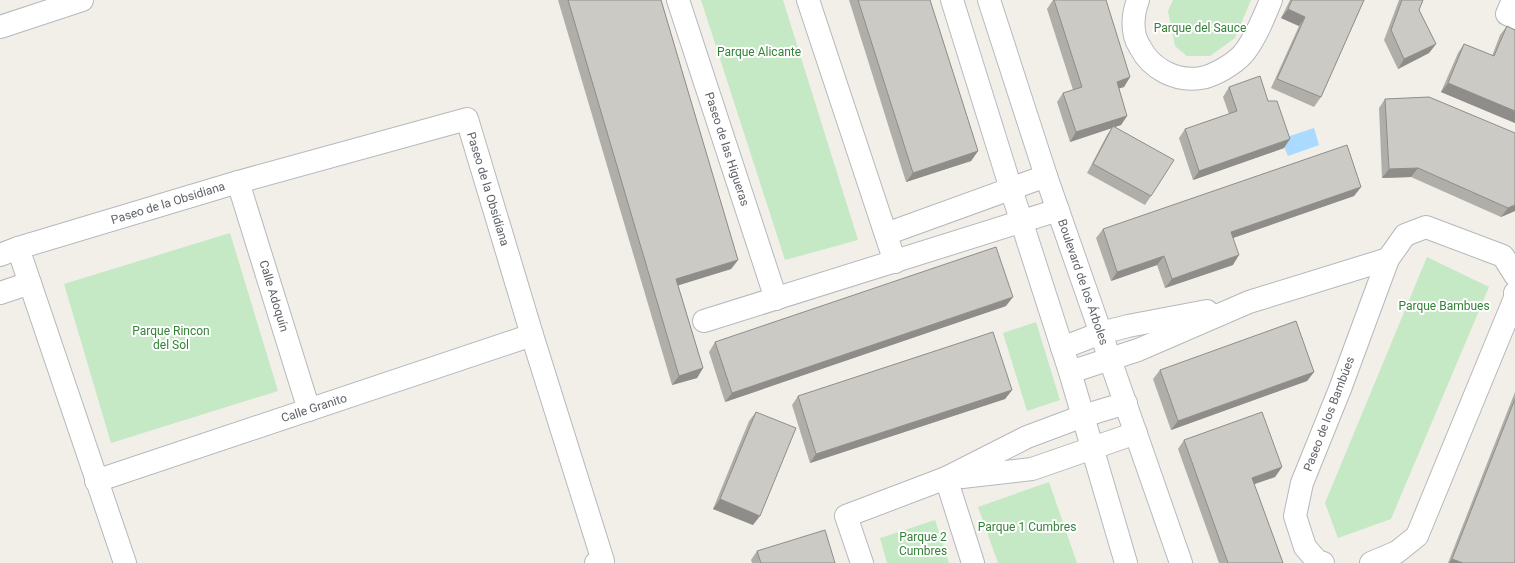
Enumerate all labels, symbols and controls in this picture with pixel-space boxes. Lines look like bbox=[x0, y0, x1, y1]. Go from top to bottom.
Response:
park label: Parque del Sauce bbox=[1154, 21, 1246, 35]
park label: Parque Alicante bbox=[717, 45, 801, 59]
street label: Paseo de las Higueras bbox=[702, 90, 752, 208]
street label: Paseo de la Obsidiana bbox=[464, 130, 512, 248]
street label: Paseo de la Obsidiana bbox=[109, 179, 227, 227]
street label: Boulevard de los Árboles bbox=[1055, 217, 1112, 347]
street label: Calle Adoquín bbox=[256, 259, 292, 333]
park label: Parque Bambues bbox=[1398, 299, 1490, 313]
park label: Parque Rincon del Sol bbox=[132, 324, 210, 352]
street label: Paseo de los Bambúes bbox=[1301, 355, 1357, 473]
street label: Calle Granito bbox=[279, 391, 349, 425]
park label: Parque 1 Cumbres bbox=[978, 520, 1076, 534]
park label: Parque 2 Cumbres bbox=[899, 530, 947, 558]

